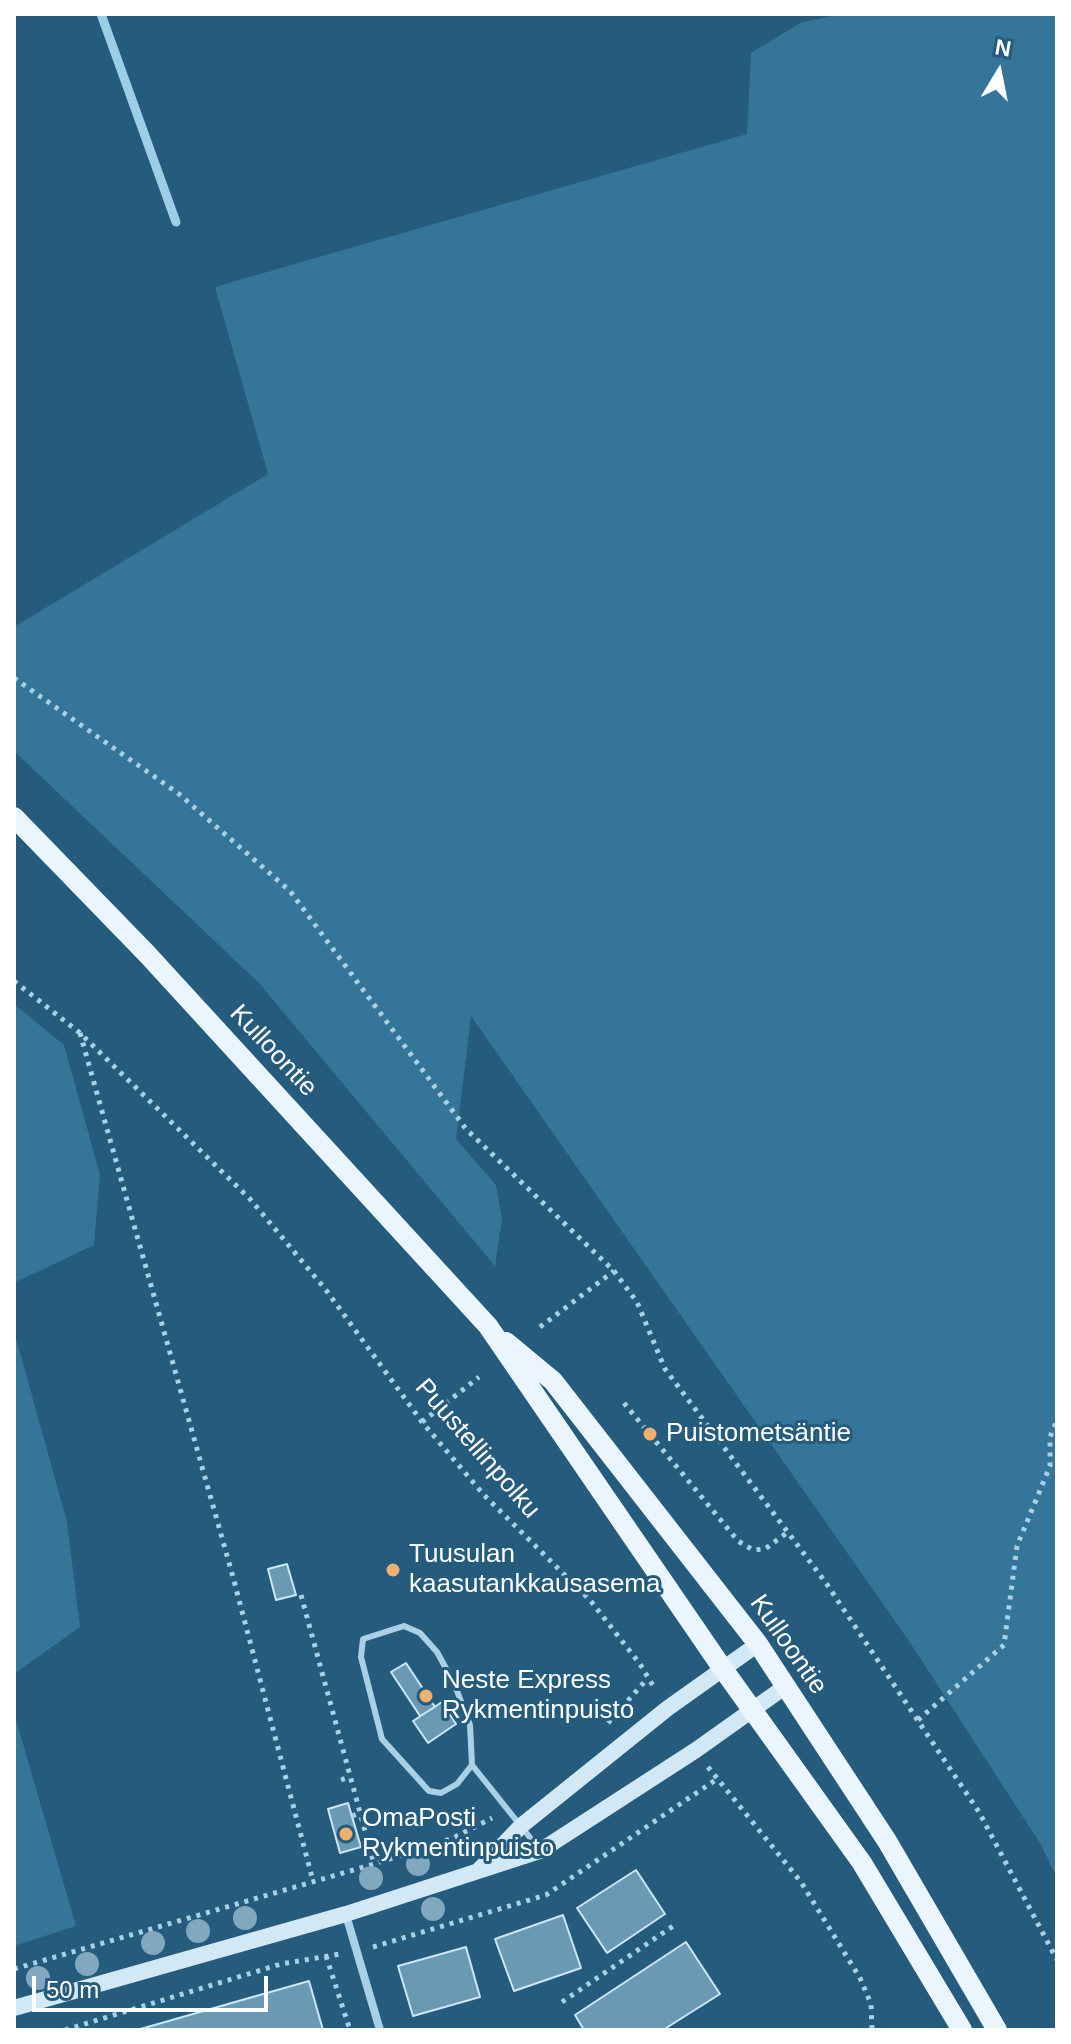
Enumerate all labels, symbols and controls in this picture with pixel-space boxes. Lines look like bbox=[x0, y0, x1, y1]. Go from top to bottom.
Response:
north arrow bbox=[959, 32, 1039, 112]
text: N bbox=[993, 34, 1013, 62]
street label: Kulloontie bbox=[223, 999, 323, 1103]
street label: Puustellinpolku bbox=[408, 1373, 546, 1525]
place label: Puistometsäntie bbox=[666, 1418, 851, 1450]
marker: Puistometsäntie bbox=[641, 1425, 659, 1443]
place label: Tuusulan kaasutankkausasema bbox=[409, 1539, 660, 1600]
marker: Tuusulan kaasutankkausasema bbox=[384, 1561, 402, 1579]
street label: Kulloontie bbox=[742, 1589, 834, 1701]
place label: Neste Express Rykmentinpuisto bbox=[442, 1665, 634, 1726]
marker: Neste Express Rykmentinpuisto bbox=[417, 1687, 435, 1705]
place label: OmaPosti Rykmentinpuisto bbox=[362, 1803, 554, 1864]
marker: OmaPosti Rykmentinpuisto bbox=[337, 1825, 355, 1843]
scale bar bbox=[36, 1960, 272, 2010]
text: 50 m bbox=[46, 1976, 99, 2003]

